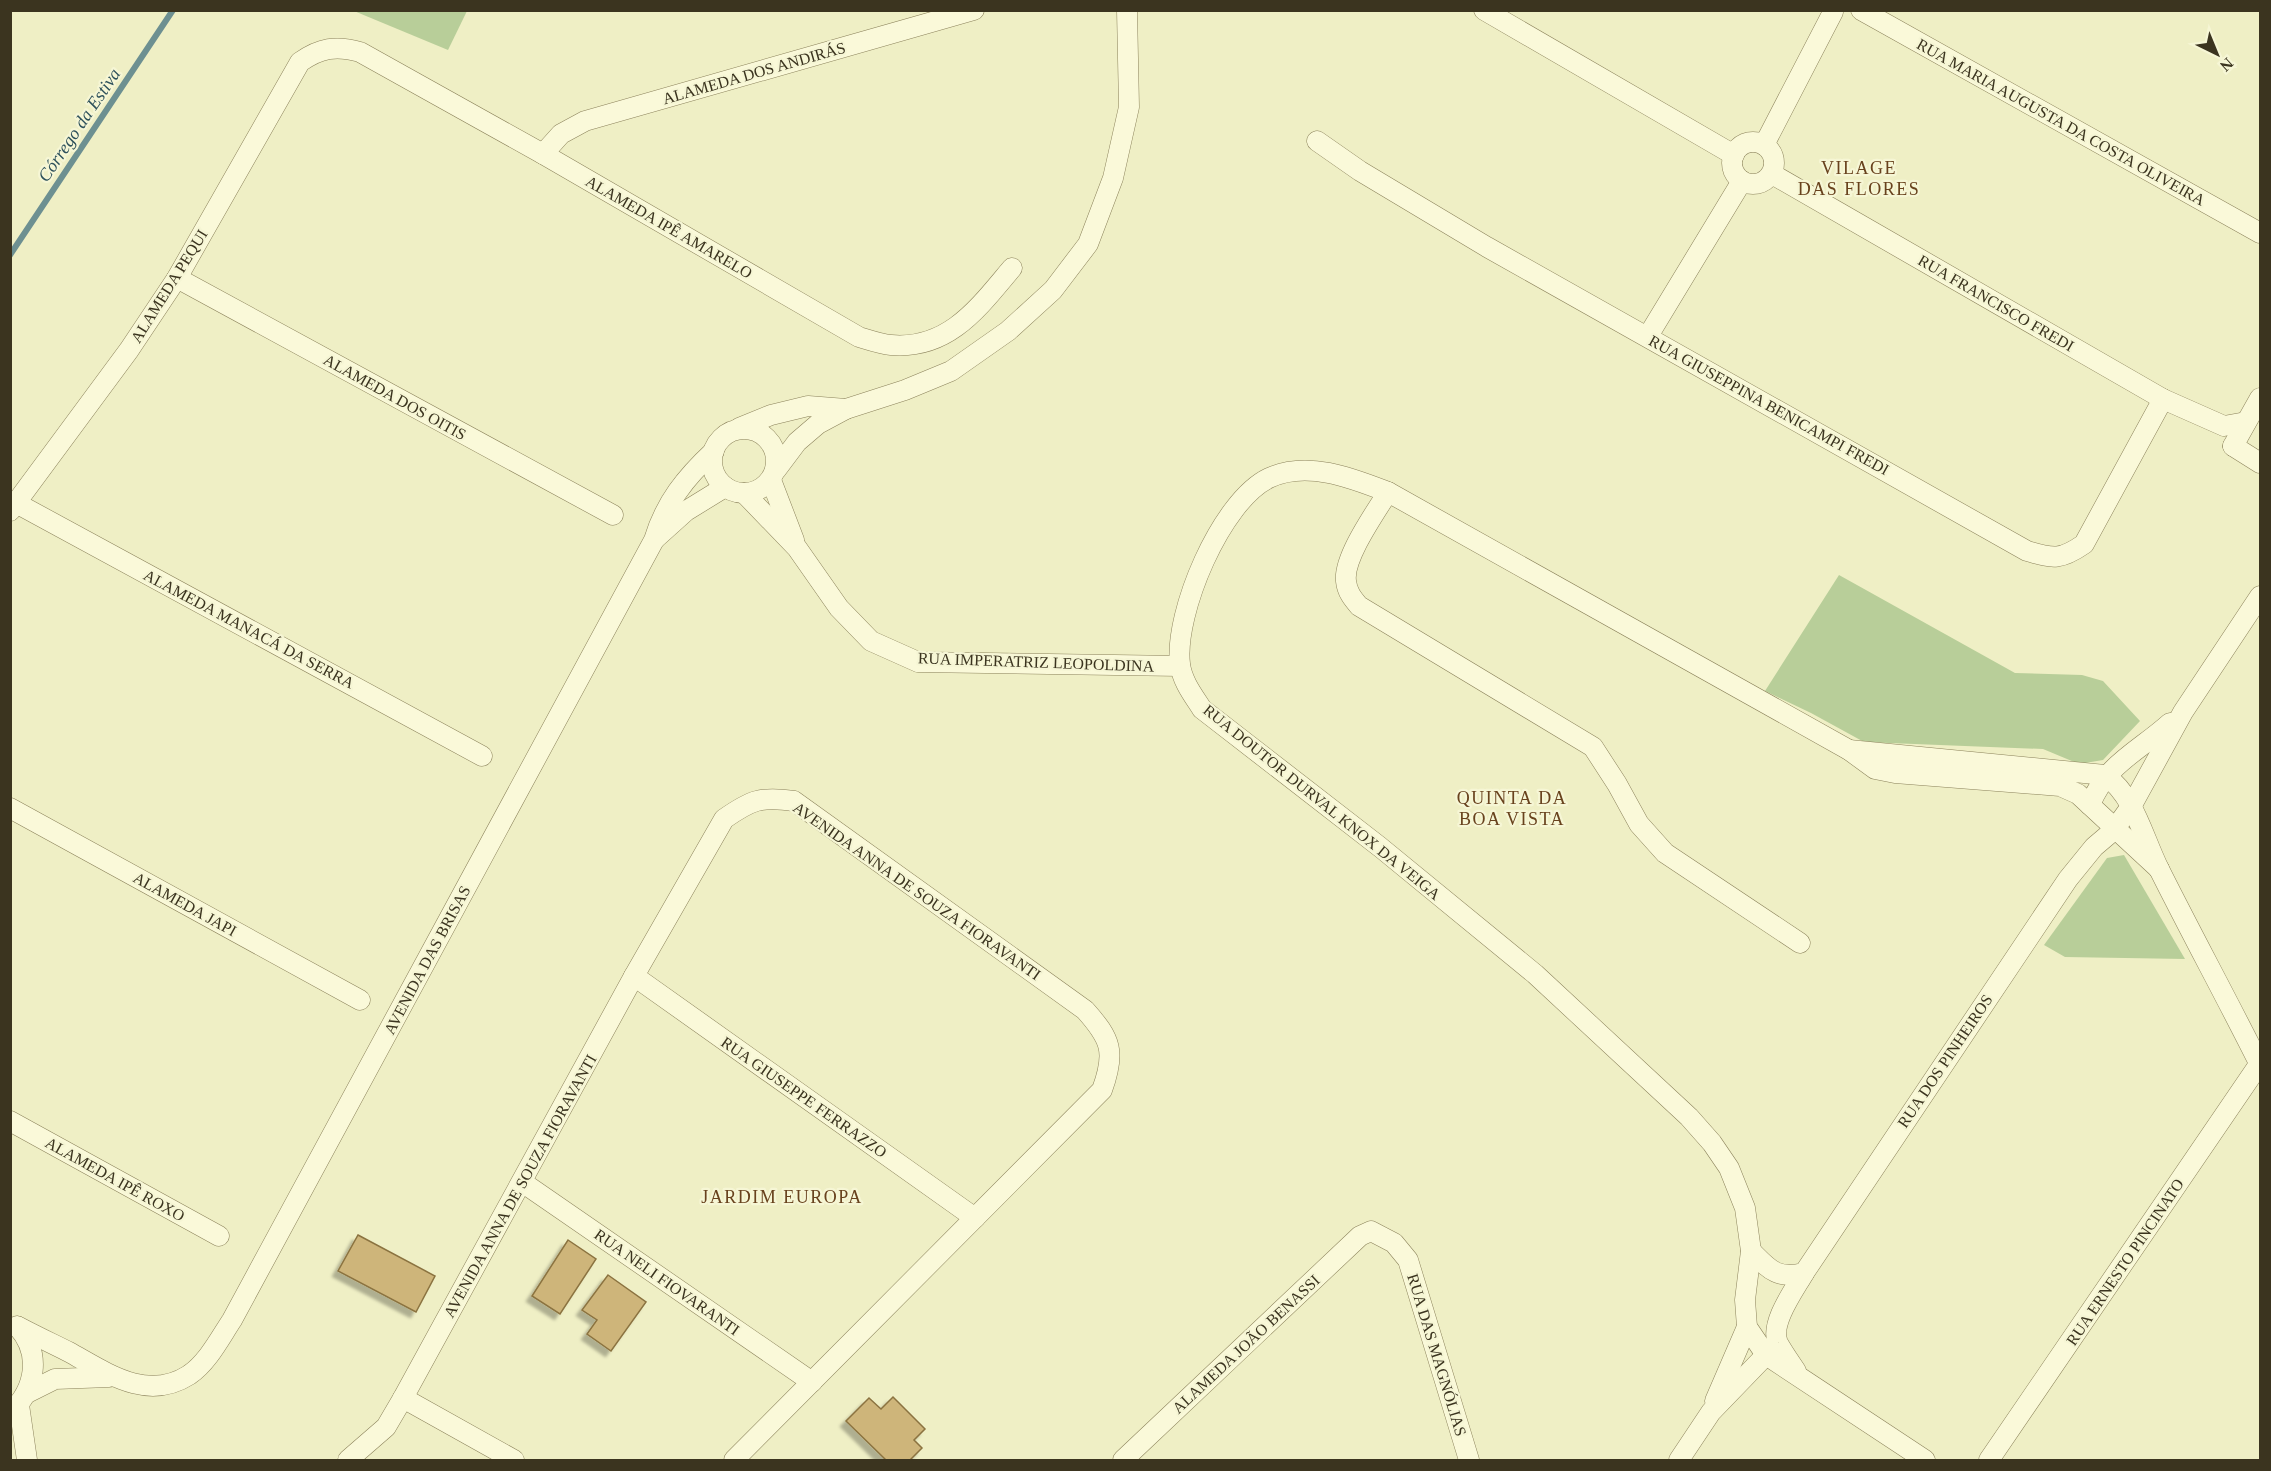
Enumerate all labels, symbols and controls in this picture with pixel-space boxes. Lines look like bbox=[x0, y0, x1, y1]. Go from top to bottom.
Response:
north arrow bbox=[2187, 24, 2247, 84]
street label: RUA MARIA AUGUSTA DA COSTA OLIVEIRA bbox=[1914, 35, 2208, 209]
street label: ALAMEDA DOS ANDIRÁS bbox=[660, 38, 847, 107]
text: N bbox=[2217, 54, 2237, 75]
water label: Córrego da Estiva bbox=[34, 65, 124, 185]
district label: VILAGE DAS FLORES bbox=[1798, 158, 1920, 199]
street label: ALAMEDA IPÊ AMARELO bbox=[583, 171, 756, 282]
street label: ALAMEDA PEQUI bbox=[127, 226, 211, 346]
street label: RUA FRANCISCO FREDI bbox=[1915, 251, 2077, 355]
street label: RUA GIUSEPPINA BENICAMPI FREDI bbox=[1646, 332, 1892, 478]
street label: ALAMEDA DOS OITIS bbox=[321, 351, 469, 443]
street label: ALAMEDA MANACÁ DA SERRA bbox=[141, 565, 358, 692]
street label: RUA IMPERATRIZ LEOPOLDINA bbox=[918, 649, 1155, 675]
street label: RUA DOUTOR DURVAL KNOX DA VEIGA bbox=[1200, 701, 1444, 903]
district label: QUINTA DA BOA VISTA bbox=[1457, 788, 1567, 829]
street label: AVENIDA ANNA DE SOUZA FIORAVANTI bbox=[790, 799, 1044, 983]
street label: ALAMEDA JAPI bbox=[131, 869, 239, 939]
street label: AVENIDA DAS BRISAS bbox=[381, 883, 473, 1037]
street label: RUA DOS PINHEIROS bbox=[1894, 991, 1996, 1131]
street label: RUA GIUSEPPE FERRAZZO bbox=[718, 1033, 890, 1161]
street label: AVENIDA ANNA DE SOUZA FIORAVANTI bbox=[440, 1052, 600, 1320]
street label: ALAMEDA IPÊ ROXO bbox=[42, 1133, 188, 1224]
street label: RUA ERNESTO PINCINATO bbox=[2063, 1176, 2187, 1348]
district label: JARDIM EUROPA bbox=[701, 1187, 863, 1207]
street label: RUA NELI FIOVARANTI bbox=[591, 1225, 743, 1339]
street label: ALAMEDA JOÃO BENASSI bbox=[1169, 1271, 1323, 1417]
street label: RUA DAS MAGNÓLIAS bbox=[1404, 1271, 1471, 1438]

